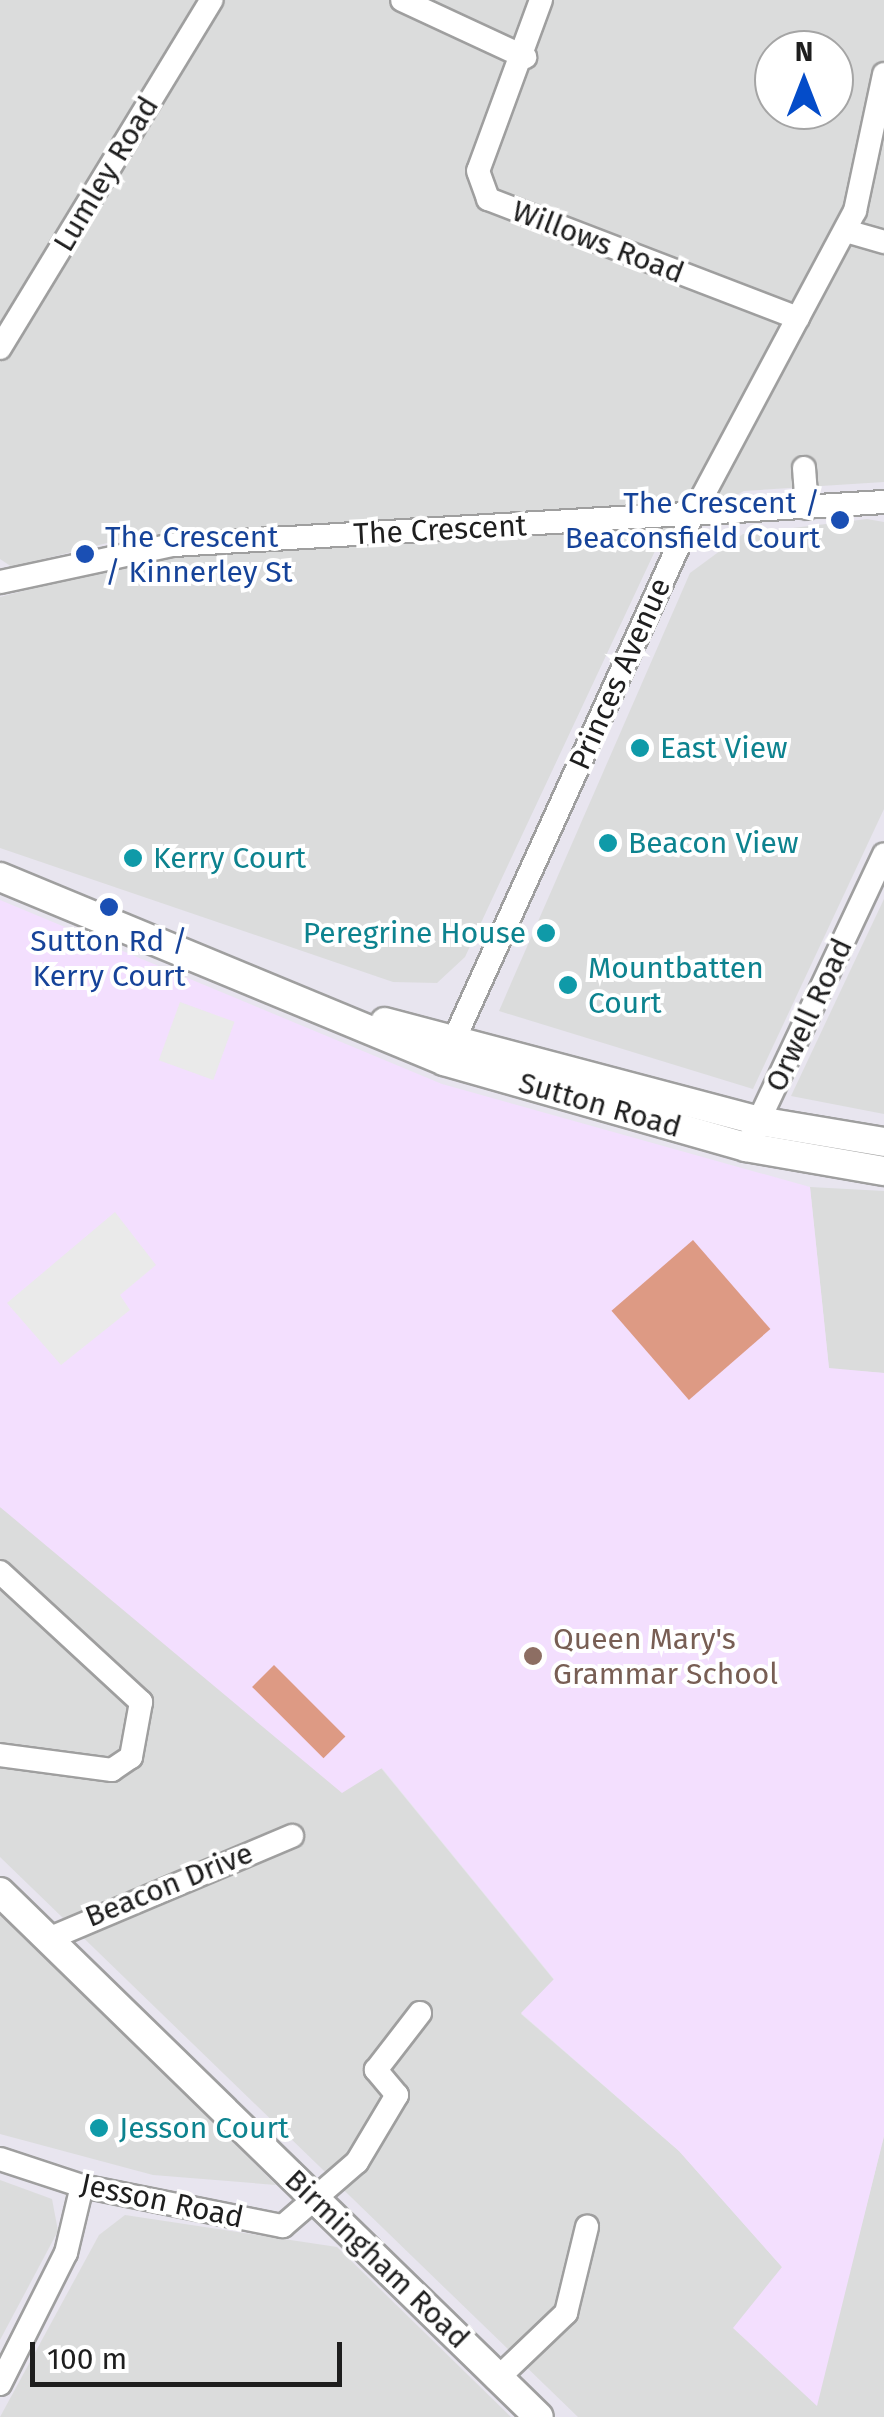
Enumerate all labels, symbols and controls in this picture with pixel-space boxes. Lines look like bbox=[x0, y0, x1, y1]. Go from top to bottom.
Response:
north arrow bbox=[754, 30, 854, 130]
text: N bbox=[795, 35, 813, 68]
street label: Lumley Road bbox=[46, 90, 166, 258]
street label: Willows Road bbox=[507, 193, 689, 291]
place label: The Crescent / Beaconsfield Court bbox=[565, 485, 820, 556]
street label: The Crescent bbox=[353, 507, 527, 553]
marker: The Crescent / Beaconsfield Court bbox=[829, 509, 851, 531]
place label: The Crescent / Kinnerley St bbox=[105, 519, 293, 590]
marker: The Crescent / Kinnerley St bbox=[74, 543, 96, 565]
street label: Princes Avenue bbox=[562, 573, 678, 775]
place label: East View bbox=[660, 730, 787, 766]
marker: East View bbox=[629, 737, 651, 759]
place label: Beacon View bbox=[628, 825, 798, 861]
marker: Beacon View bbox=[597, 832, 619, 854]
place label: Kerry Court bbox=[153, 840, 306, 876]
marker: Kerry Court bbox=[122, 847, 144, 869]
marker: Sutton Rd / Kerry Court bbox=[98, 896, 120, 918]
place label: Peregrine House bbox=[303, 915, 526, 951]
marker: Peregrine House bbox=[535, 922, 557, 944]
place label: Sutton Rd / Kerry Court bbox=[30, 923, 188, 994]
street label: Orwell Road bbox=[758, 933, 860, 1097]
place label: Mountbatten Court bbox=[588, 950, 764, 1020]
marker: Mountbatten Court bbox=[557, 974, 579, 996]
street label: Sutton Road bbox=[515, 1065, 685, 1145]
place label: Queen Mary's Grammar School bbox=[553, 1621, 778, 1692]
marker: Queen Mary's Grammar School bbox=[522, 1645, 544, 1667]
street label: Beacon Drive bbox=[80, 1835, 258, 1935]
place label: Jesson Court bbox=[119, 2110, 289, 2146]
marker: Jesson Court bbox=[88, 2117, 110, 2139]
street label: Birmingham Road bbox=[277, 2162, 477, 2356]
street label: Jesson Road bbox=[77, 2166, 247, 2236]
scale bar bbox=[35, 2322, 348, 2384]
text: 100 m bbox=[47, 2341, 127, 2377]

